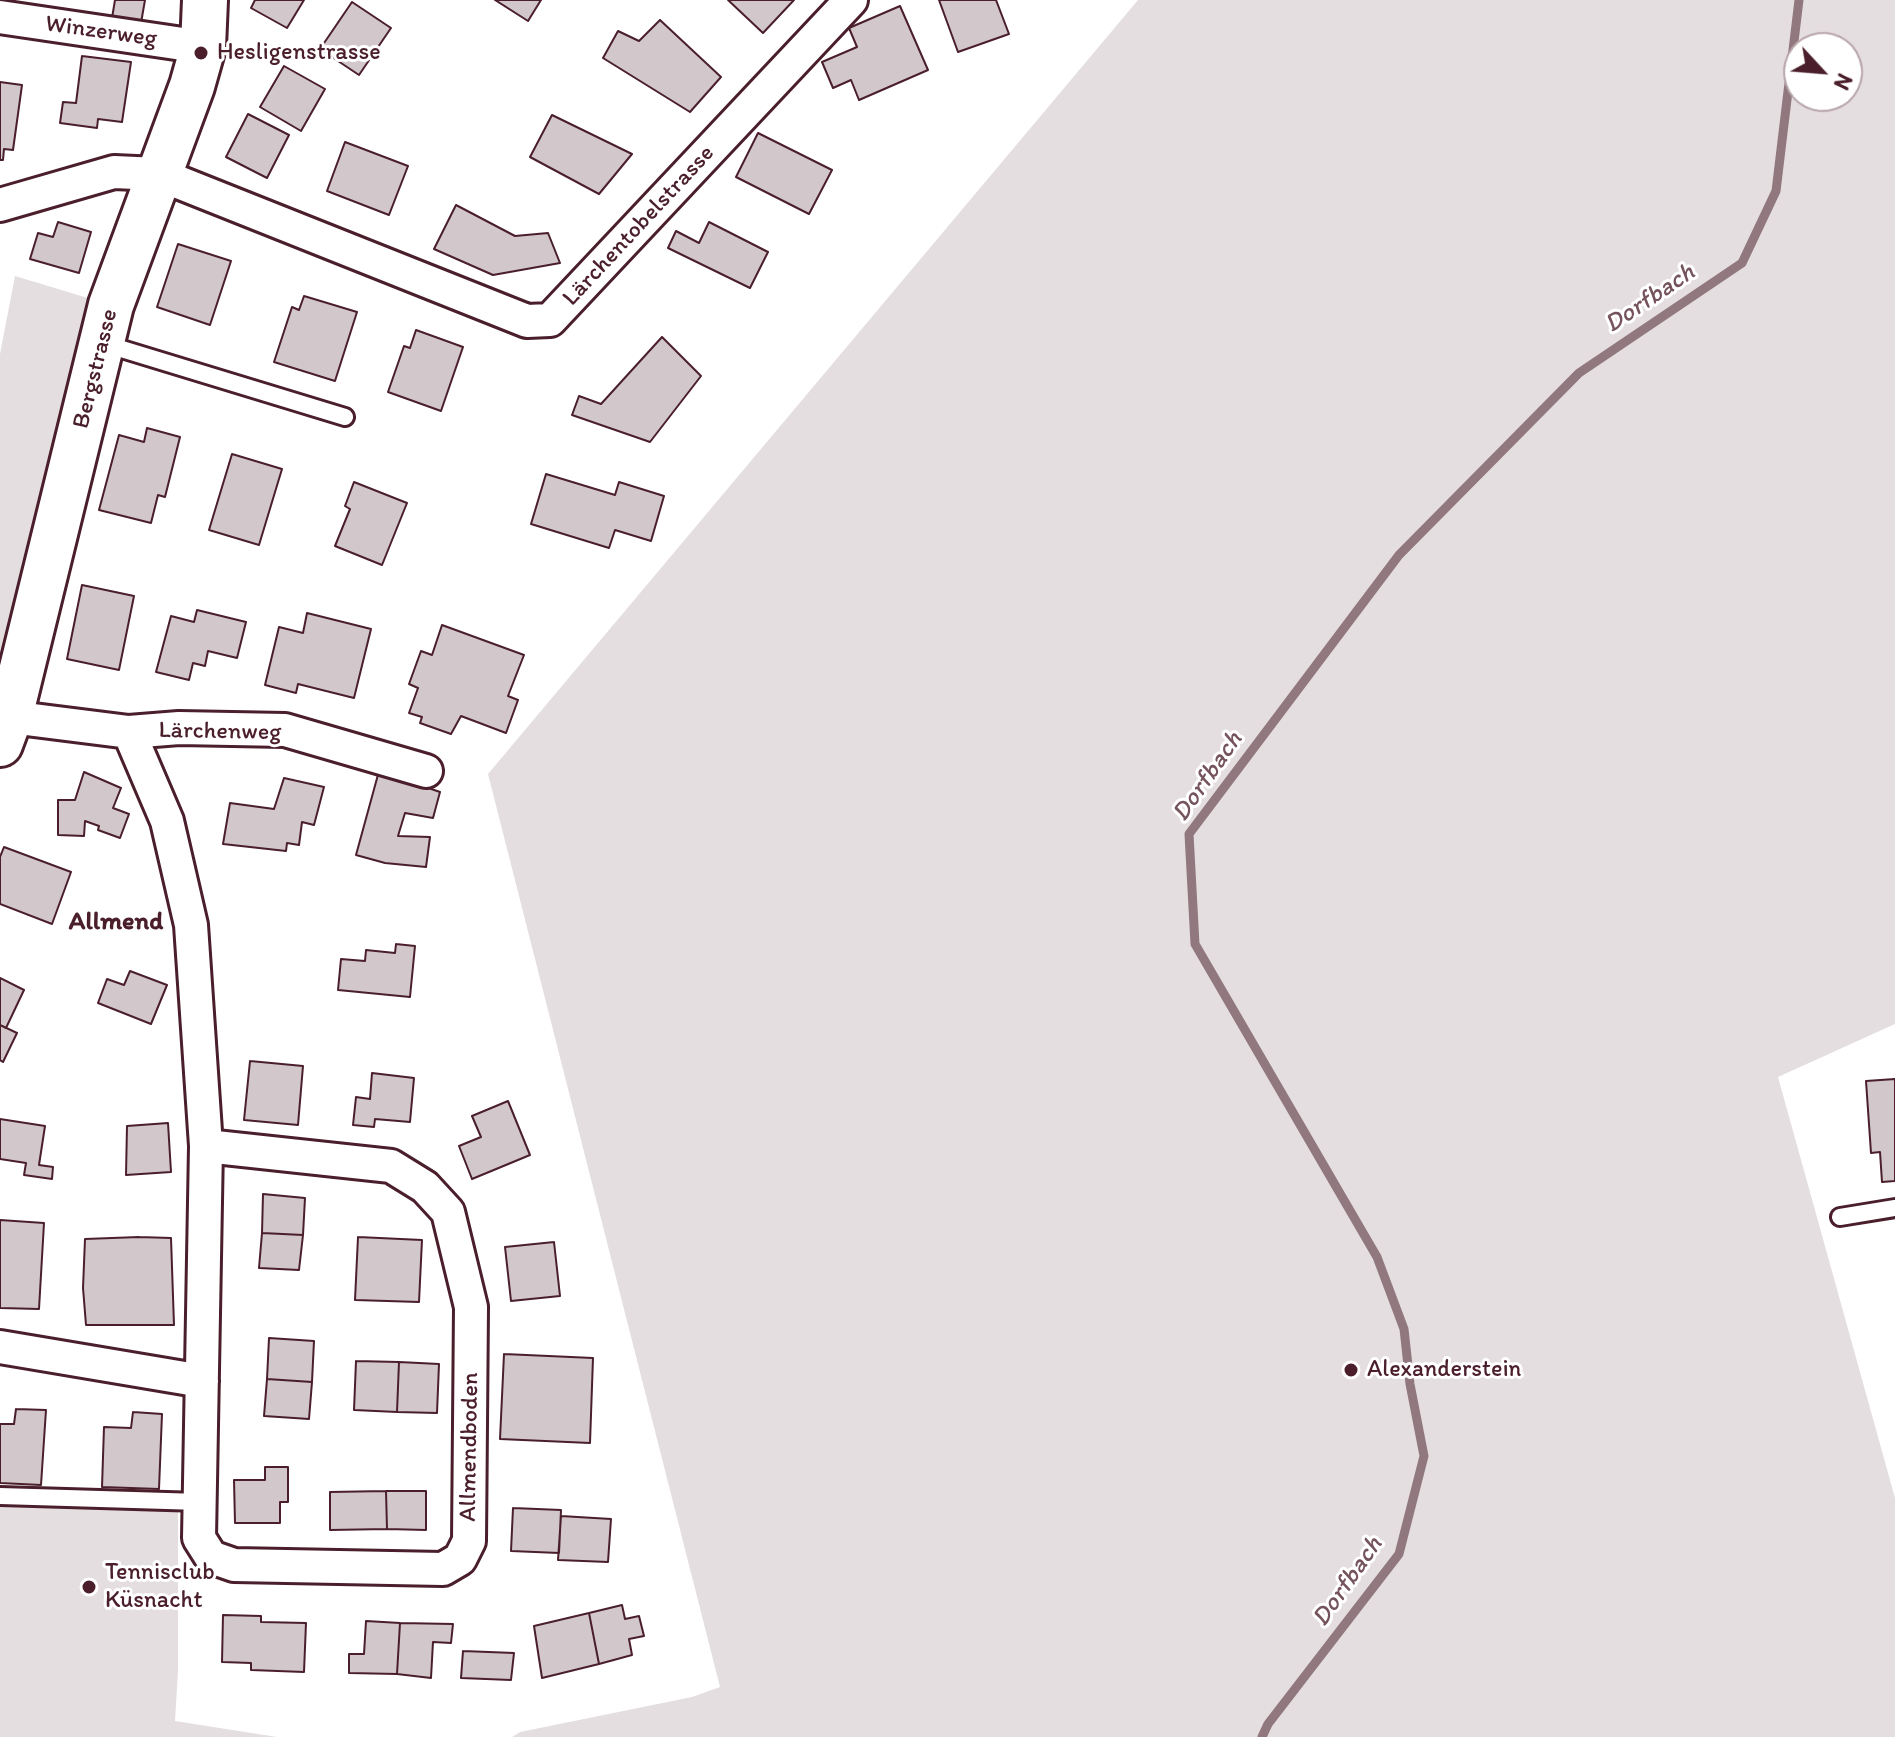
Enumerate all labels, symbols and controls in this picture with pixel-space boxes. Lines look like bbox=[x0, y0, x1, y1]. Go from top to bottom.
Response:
street label: Winzerweg bbox=[43, 10, 159, 54]
north arrow bbox=[1783, 32, 1863, 112]
place label: Hesligenstrasse bbox=[217, 39, 381, 67]
marker: Hesligenstrasse bbox=[192, 44, 210, 62]
text: N bbox=[1828, 69, 1859, 94]
street label: Lärchentobelstrasse bbox=[557, 140, 721, 312]
water label: Dorfbach bbox=[1599, 257, 1701, 341]
street label: Bergstrasse bbox=[67, 306, 125, 432]
street label: Lärchenweg bbox=[158, 717, 282, 747]
water label: Dorfbach bbox=[1166, 726, 1250, 828]
district label: Allmend bbox=[69, 906, 163, 938]
place label: Alexanderstein bbox=[1367, 1356, 1521, 1384]
marker: Alexanderstein bbox=[1342, 1361, 1360, 1379]
street label: Allmendboden bbox=[454, 1372, 486, 1522]
water label: Dorfbach bbox=[1306, 1531, 1390, 1633]
place label: Tennisclub Küsnacht bbox=[105, 1559, 215, 1615]
marker: Tennisclub Küsnacht bbox=[80, 1578, 98, 1596]

